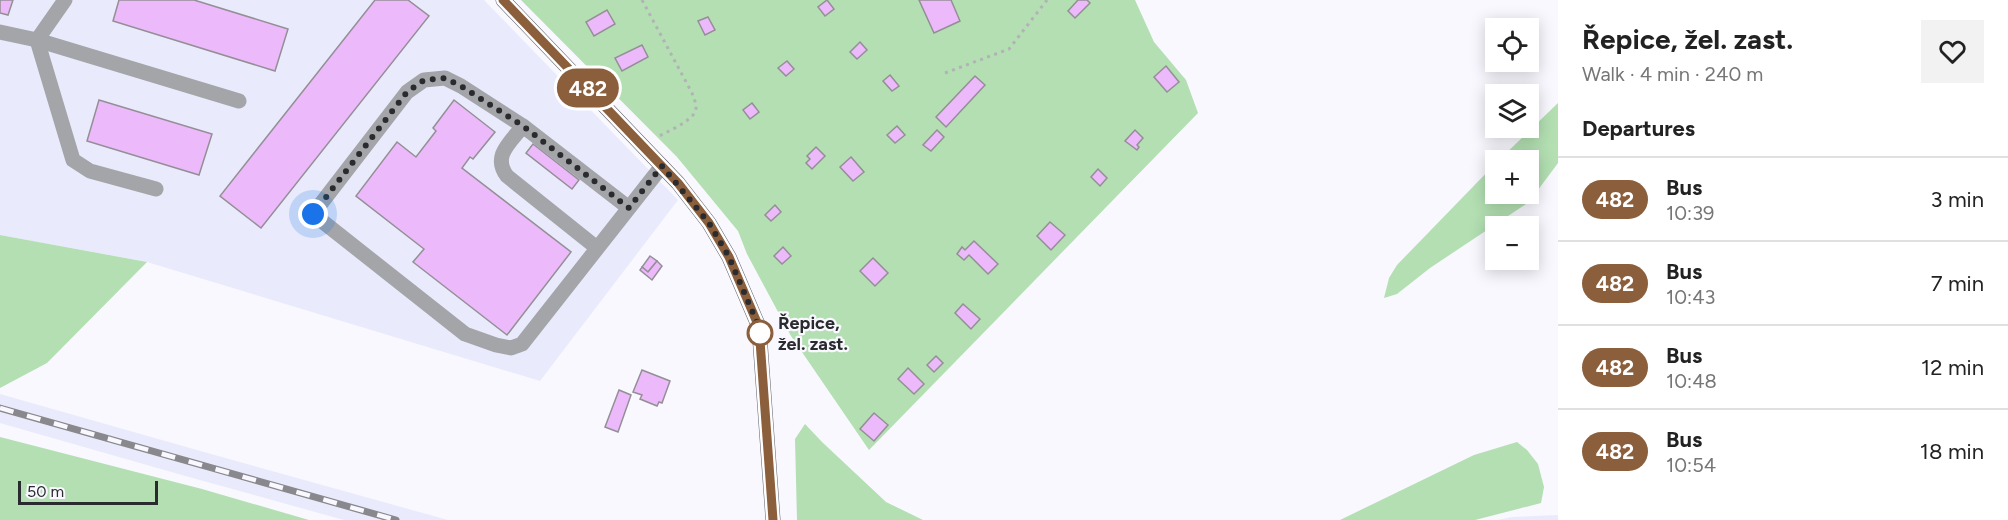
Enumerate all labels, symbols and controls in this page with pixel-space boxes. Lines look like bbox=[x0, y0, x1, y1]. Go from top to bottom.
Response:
map controls bbox=[1485, 18, 1539, 270]
button: locate bbox=[1485, 18, 1539, 72]
button: heart bbox=[1921, 20, 1984, 83]
text: Řepice, žel. zast. bbox=[1582, 22, 1793, 56]
text: Walk · 4 min · 240 m bbox=[1582, 62, 1763, 86]
line badge: 482 bbox=[554, 68, 622, 107]
text: 482 bbox=[569, 76, 607, 101]
button: layers bbox=[1485, 84, 1539, 138]
text: Departures bbox=[1582, 115, 1695, 142]
button: + bbox=[1485, 150, 1539, 204]
text: Bus bbox=[1666, 174, 1702, 201]
text: 3 min bbox=[1930, 186, 1984, 213]
text: 482 bbox=[1596, 187, 1634, 212]
your location bbox=[298, 199, 328, 229]
text: 10:39 bbox=[1666, 201, 1714, 225]
button: − bbox=[1485, 216, 1539, 270]
text: Bus bbox=[1666, 258, 1702, 285]
text: 7 min bbox=[1931, 270, 1984, 297]
text: 482 bbox=[1596, 271, 1634, 296]
text: 10:43 bbox=[1666, 285, 1715, 309]
place label: Řepice, žel. zast. bbox=[778, 312, 848, 355]
marker: Řepice, žel. zast. bbox=[747, 320, 773, 346]
text: Bus bbox=[1666, 342, 1702, 369]
text: 12 min bbox=[1921, 354, 1984, 381]
text: 482 bbox=[1596, 355, 1634, 380]
text: 10:48 bbox=[1666, 369, 1717, 393]
text: Bus bbox=[1666, 426, 1702, 453]
text: 18 min bbox=[1920, 438, 1984, 465]
text: 482 bbox=[1596, 439, 1634, 464]
text: 10:54 bbox=[1666, 453, 1716, 477]
scale bar bbox=[18, 478, 158, 506]
text: 50 m bbox=[27, 482, 64, 501]

